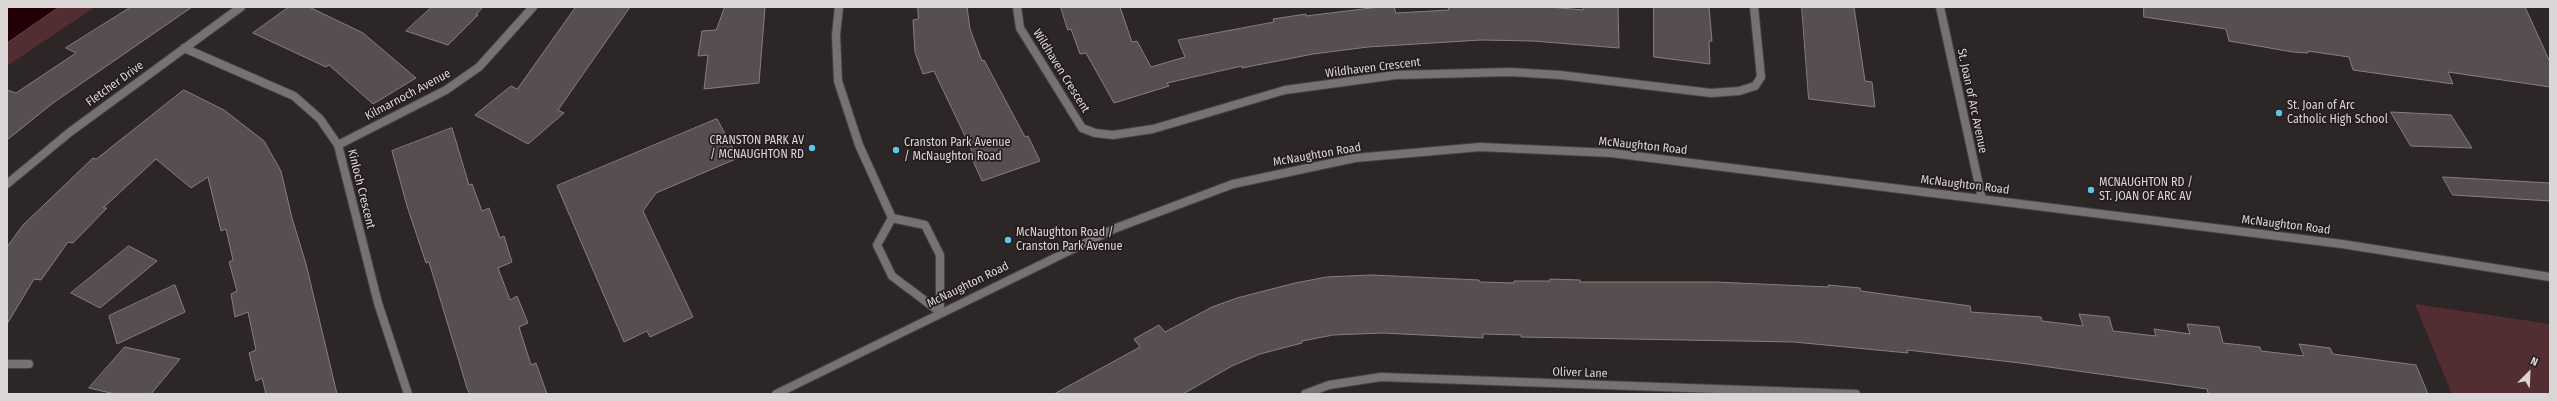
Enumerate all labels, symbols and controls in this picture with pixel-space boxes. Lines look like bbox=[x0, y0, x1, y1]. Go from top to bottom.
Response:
street label: Wildhaven Crescent bbox=[1029, 27, 1093, 115]
street label: St. Joan of Arc Avenue bbox=[1954, 47, 1990, 155]
street label: Wildhaven Crescent bbox=[1325, 55, 1421, 81]
street label: Fletcher Drive bbox=[83, 58, 147, 110]
street label: Kilmarnoch Avenue bbox=[363, 66, 453, 124]
place label: St. Joan of Arc Catholic High School bbox=[2287, 99, 2388, 127]
marker: St. Joan of Arc Catholic High School bbox=[2274, 108, 2284, 118]
place label: CRANSTON PARK AV / MCNAUGHTON RD bbox=[709, 134, 804, 162]
street label: McNaughton Road bbox=[1598, 134, 1688, 158]
place label: Cranston Park Avenue / McNaughton Road bbox=[904, 136, 1010, 164]
street label: McNaughton Road bbox=[1272, 140, 1362, 170]
marker: CRANSTON PARK AV / MCNAUGHTON RD bbox=[807, 143, 817, 153]
marker: Cranston Park Avenue / McNaughton Road bbox=[891, 145, 901, 155]
street label: Kinloch Crescent bbox=[344, 148, 378, 230]
street label: McNaughton Road bbox=[1920, 172, 2010, 198]
place label: MCNAUGHTON RD / ST. JOAN OF ARC AV bbox=[2099, 176, 2193, 204]
marker: MCNAUGHTON RD / ST. JOAN OF ARC AV bbox=[2086, 185, 2096, 195]
street label: McNaughton Road bbox=[2241, 212, 2331, 238]
place label: McNaughton Road / Cranston Park Avenue bbox=[1016, 226, 1122, 254]
marker: McNaughton Road / Cranston Park Avenue bbox=[1003, 235, 1013, 245]
street label: McNaughton Road bbox=[925, 259, 1011, 311]
north arrow bbox=[2509, 353, 2549, 393]
text: N bbox=[2528, 354, 2540, 369]
street label: Oliver Lane bbox=[1552, 365, 1608, 381]

